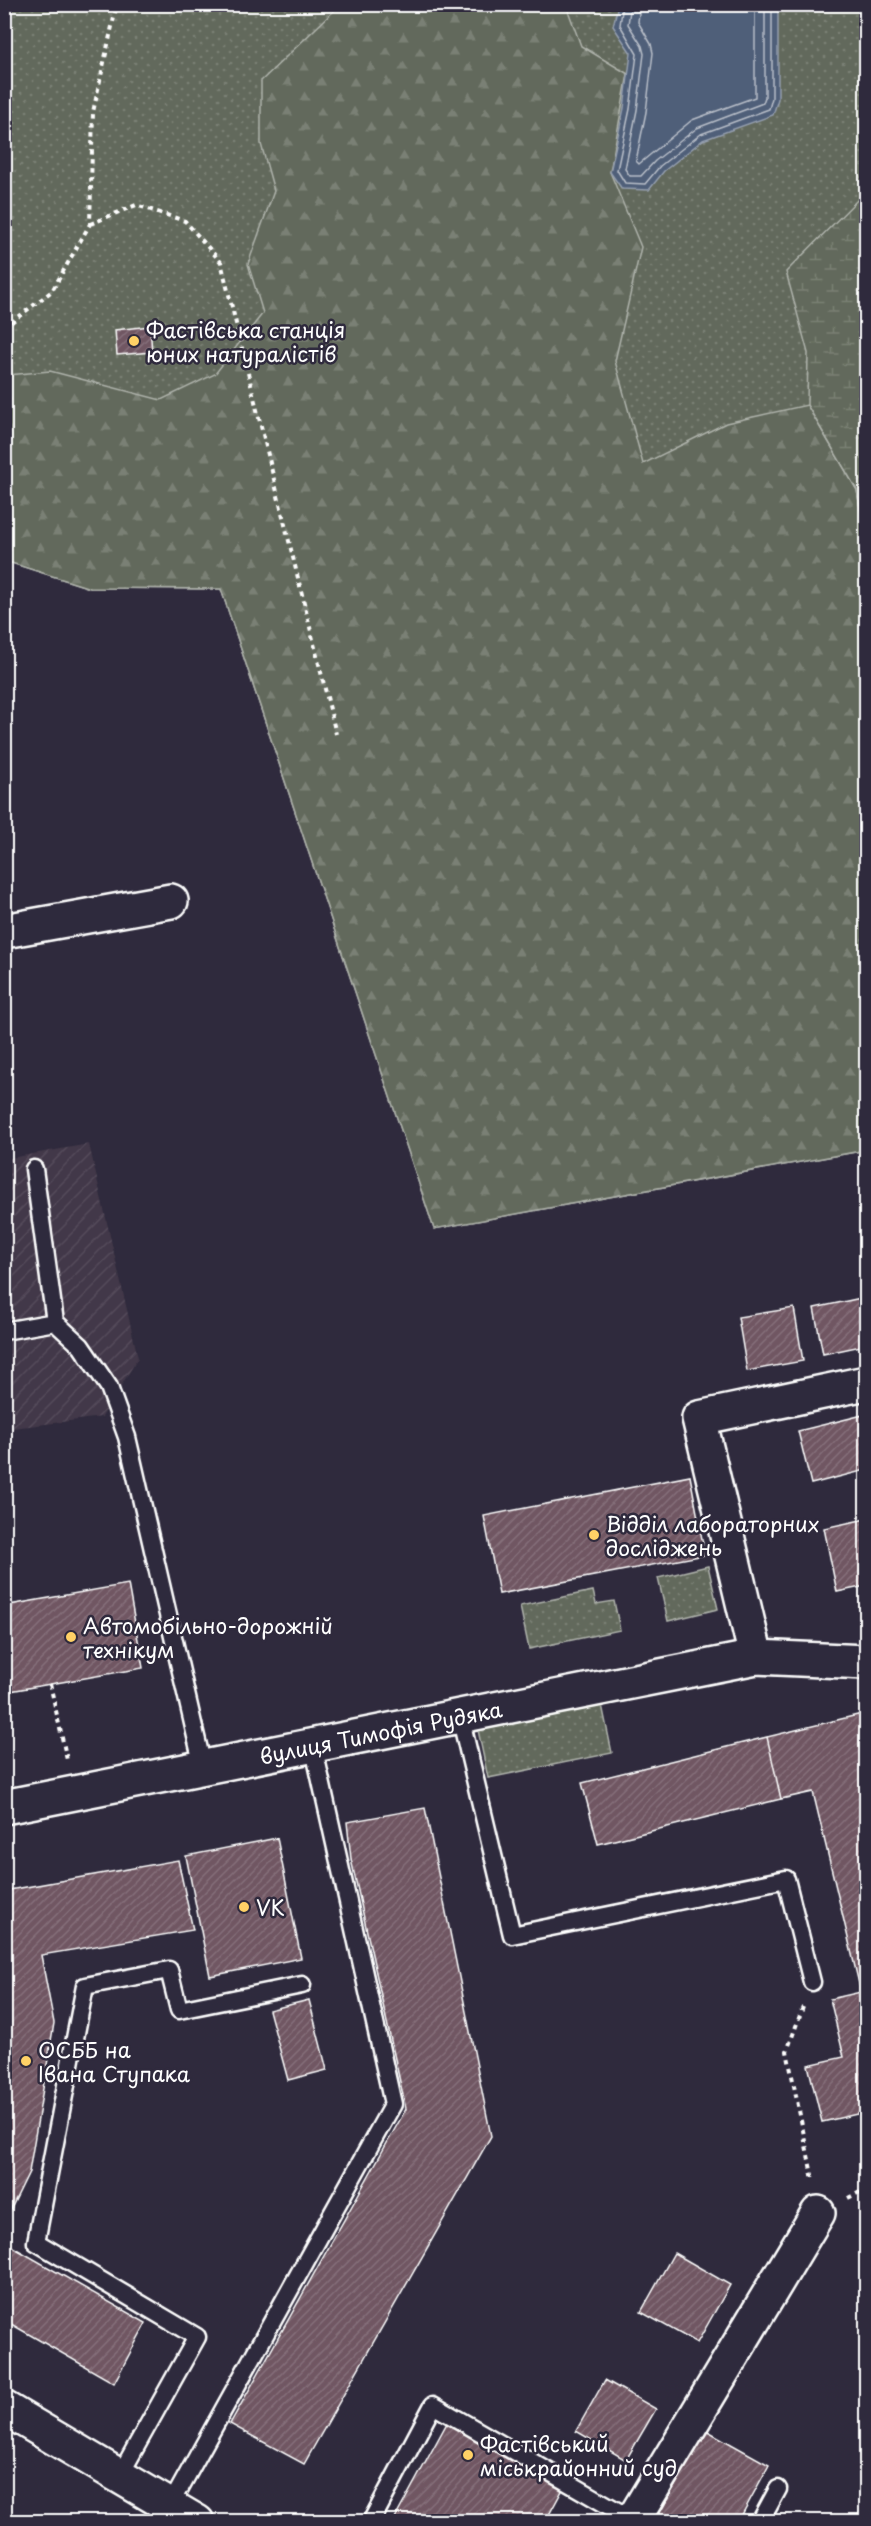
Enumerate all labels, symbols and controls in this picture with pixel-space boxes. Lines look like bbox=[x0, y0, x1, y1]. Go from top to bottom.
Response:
place label: Фастівська станція юних натуралістів bbox=[146, 313, 345, 369]
marker: Фастівська станція юних натуралістів bbox=[127, 334, 141, 348]
place label: Відділ лабораторних досліджень bbox=[606, 1507, 819, 1563]
marker: Відділ лабораторних досліджень bbox=[587, 1528, 601, 1542]
place label: Автомобільно-дорожній технікум bbox=[83, 1609, 333, 1665]
marker: Автомобільно-дорожній технікум bbox=[64, 1630, 78, 1644]
street label: вулиця Тимофія Рудяка bbox=[257, 1692, 505, 1772]
place label: VK bbox=[256, 1891, 285, 1923]
marker: VK bbox=[237, 1900, 251, 1914]
place label: ОСББ на Івана Ступака bbox=[38, 2033, 191, 2089]
marker: ОСББ на Івана Ступака bbox=[19, 2054, 33, 2068]
place label: Фастівський міськрайонний суд bbox=[480, 2427, 677, 2483]
marker: Фастівський міськрайонний суд bbox=[461, 2448, 475, 2462]

